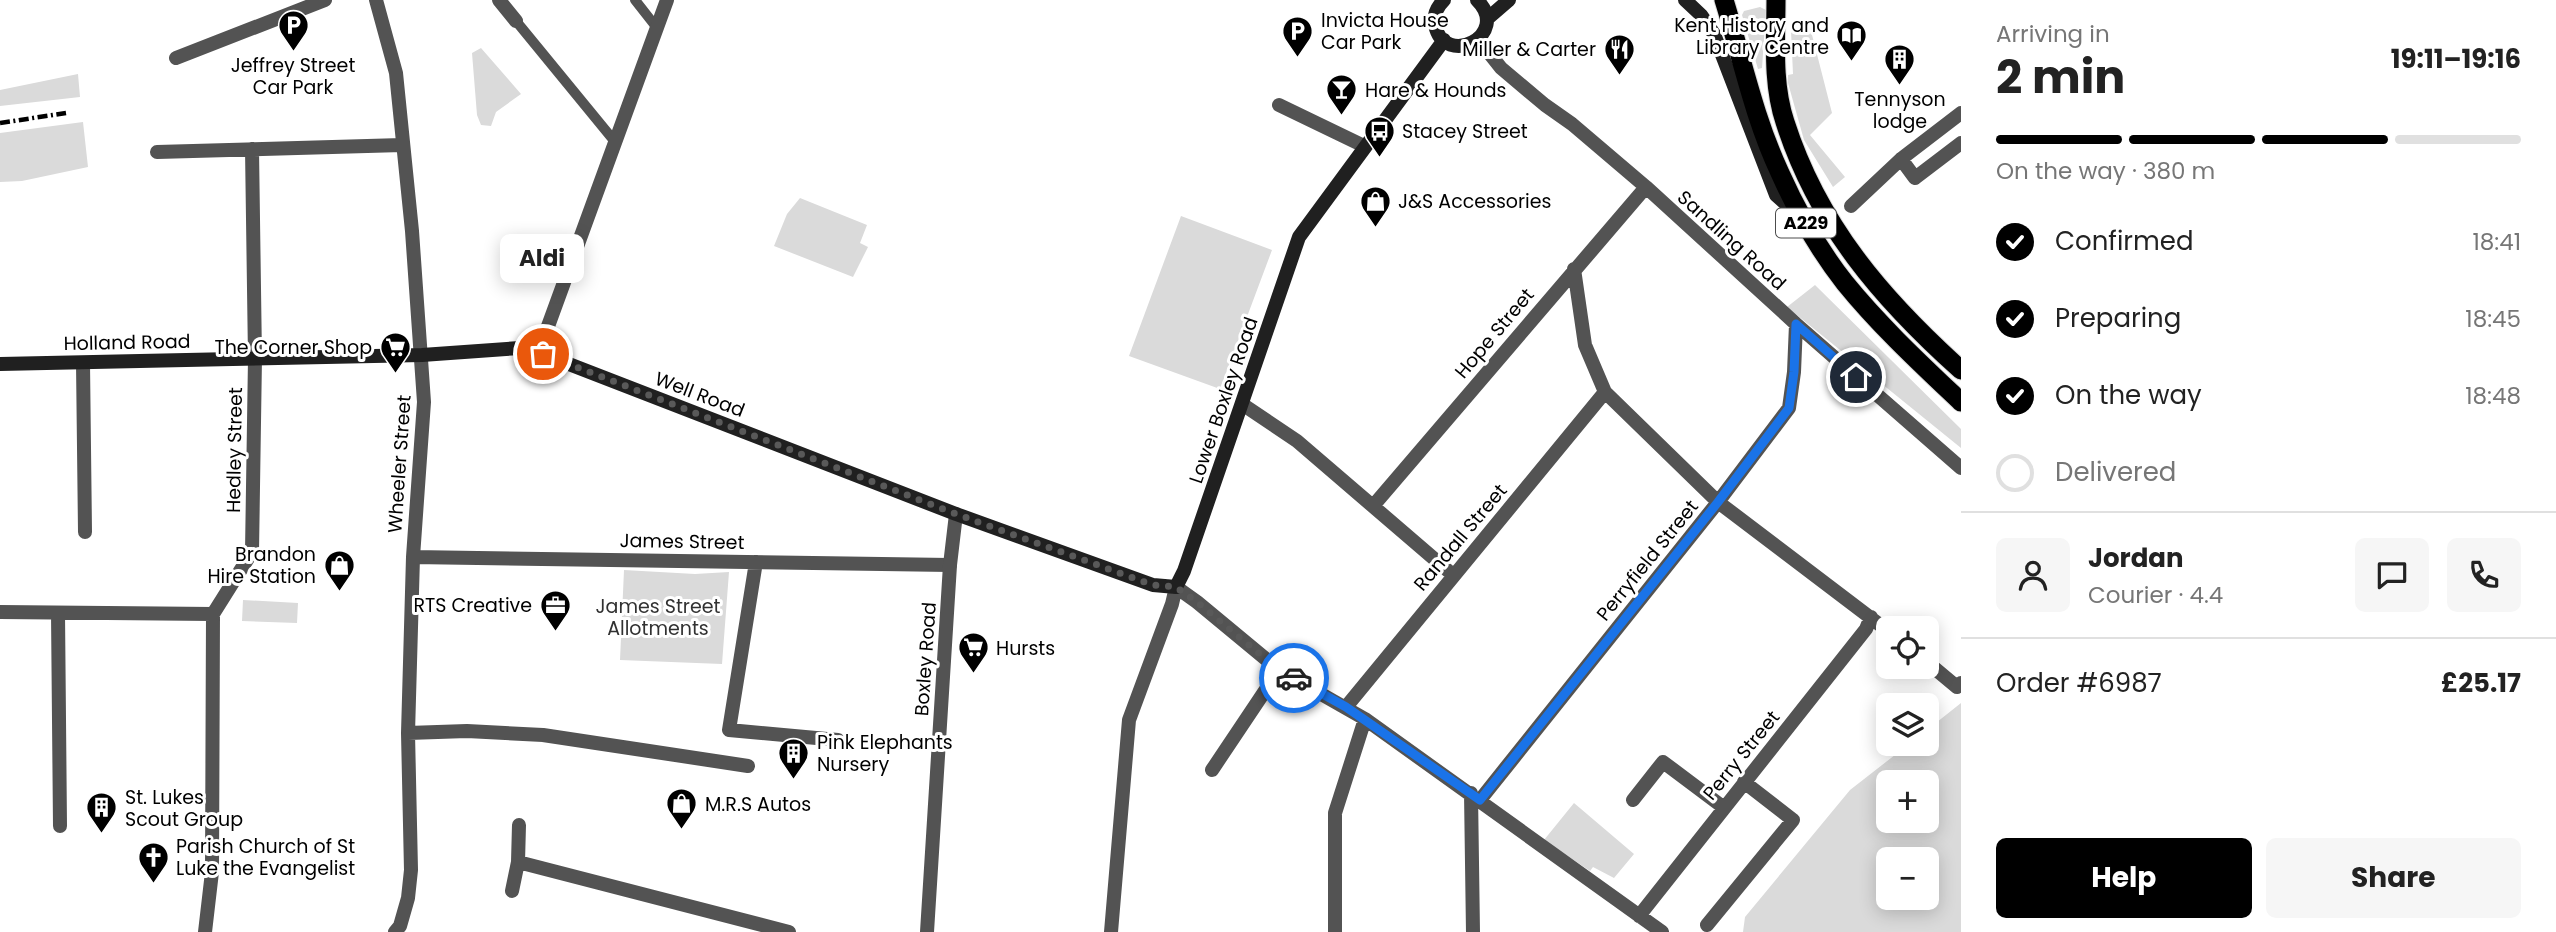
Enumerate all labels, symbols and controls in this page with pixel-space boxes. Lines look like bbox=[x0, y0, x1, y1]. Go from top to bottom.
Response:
place label: Invicta House Car Park bbox=[1321, 7, 1449, 56]
parking icon: Jeffrey Street Car Park bbox=[276, 9, 310, 53]
place label: Kent History and Library Centre bbox=[1674, 12, 1829, 61]
parking icon: Invicta House Car Park bbox=[1281, 14, 1315, 58]
text: Arriving in bbox=[1996, 18, 2110, 50]
library icon: Kent History and Library Centre bbox=[1835, 19, 1869, 63]
restaurant icon: Miller & Carter bbox=[1602, 32, 1636, 76]
place label: Miller & Carter bbox=[1462, 36, 1596, 63]
text: 19:11–19:16 bbox=[2391, 41, 2521, 77]
building icon: Tennyson lodge bbox=[1883, 43, 1917, 87]
text: 2 min bbox=[1996, 45, 2125, 109]
place label: Jeffrey Street Car Park bbox=[231, 52, 355, 101]
bar icon: Hare & Hounds bbox=[1325, 73, 1359, 117]
place label: Hare & Hounds bbox=[1365, 77, 1506, 104]
place label: Tennyson lodge bbox=[1854, 86, 1946, 135]
bus stop icon: Stacey Street bbox=[1362, 114, 1396, 158]
place label: Stacey Street bbox=[1402, 118, 1528, 145]
text: On the way · 380 m bbox=[1996, 155, 2215, 187]
shop icon: J&S Accessories bbox=[1358, 184, 1392, 228]
street label: Sandling Road bbox=[1671, 184, 1792, 297]
place label: J&S Accessories bbox=[1398, 188, 1551, 215]
road number: A229 bbox=[1776, 208, 1836, 238]
icon: check bbox=[1996, 223, 2034, 261]
text: Confirmed bbox=[2055, 223, 2193, 259]
text: 18:41 bbox=[2472, 226, 2521, 258]
callout: Aldi bbox=[501, 235, 585, 284]
text: Aldi bbox=[519, 242, 565, 274]
street label: Hope Street bbox=[1448, 282, 1540, 384]
icon: check bbox=[1996, 300, 2034, 338]
text: Preparing bbox=[2055, 300, 2181, 336]
text: 18:45 bbox=[2465, 303, 2521, 335]
street label: Lower Boxley Road bbox=[1182, 313, 1265, 487]
pin bbox=[513, 324, 573, 384]
street label: Holland Road bbox=[63, 328, 191, 357]
supermarket icon: The Corner Shop bbox=[378, 330, 412, 374]
place label: The Corner Shop bbox=[214, 334, 372, 361]
icon: bag bbox=[524, 335, 562, 373]
pin bbox=[1826, 347, 1886, 407]
icon: home bbox=[1837, 358, 1875, 396]
street label: Well Road bbox=[651, 365, 749, 424]
icon: check bbox=[1996, 377, 2034, 415]
text: On the way bbox=[2055, 377, 2202, 413]
text: 18:48 bbox=[2465, 380, 2521, 412]
street label: Hedley Street bbox=[220, 387, 249, 513]
street label: Wheeler Street bbox=[381, 394, 418, 534]
text: Delivered bbox=[2055, 454, 2176, 490]
street label: Randall Street bbox=[1408, 478, 1513, 597]
street label: Perryfield Street bbox=[1590, 494, 1705, 627]
street label: James Street bbox=[619, 527, 745, 556]
button: person bbox=[1996, 538, 2070, 612]
button: chat bbox=[2355, 538, 2429, 612]
button: phone bbox=[2447, 538, 2521, 612]
text: Jordan bbox=[2088, 540, 2184, 576]
place label: Brandon Hire Station bbox=[207, 541, 316, 590]
shop icon: Brandon Hire Station bbox=[322, 548, 356, 592]
text: Courier · 4.4 bbox=[2088, 579, 2223, 611]
office icon: RTS Creative bbox=[538, 588, 572, 632]
place label: RTS Creative bbox=[414, 592, 532, 619]
park label: James Street Allotments bbox=[596, 593, 721, 642]
street label: Boxley Road bbox=[908, 601, 943, 717]
map controls bbox=[1876, 616, 1939, 910]
button: locate bbox=[1876, 616, 1939, 679]
supermarket icon: Hursts bbox=[956, 631, 990, 675]
place label: Hursts bbox=[996, 635, 1055, 662]
courier bbox=[1259, 643, 1329, 713]
icon: car bbox=[1275, 659, 1313, 697]
text: Order #6987 bbox=[1996, 665, 2162, 701]
text: £25.17 bbox=[2441, 665, 2521, 701]
button: layers bbox=[1876, 693, 1939, 756]
street label: Perry Street bbox=[1697, 705, 1786, 806]
place label: Pink Elephants Nursery bbox=[817, 729, 953, 778]
building icon: Pink Elephants Nursery bbox=[777, 736, 811, 780]
button: + bbox=[1876, 770, 1939, 833]
place label: St. Lukes Scout Group bbox=[125, 784, 243, 833]
shop icon: M.R.S Autos bbox=[665, 787, 699, 831]
building icon: St. Lukes Scout Group bbox=[85, 791, 119, 835]
place label: M.R.S Autos bbox=[705, 791, 811, 818]
place label: Parish Church of St Luke the Evangelist bbox=[176, 833, 355, 882]
button: Help bbox=[1996, 838, 2252, 918]
button: Share bbox=[2266, 838, 2521, 918]
church icon: Parish Church of St Luke the Evangelist bbox=[136, 840, 170, 884]
button: − bbox=[1876, 847, 1939, 910]

